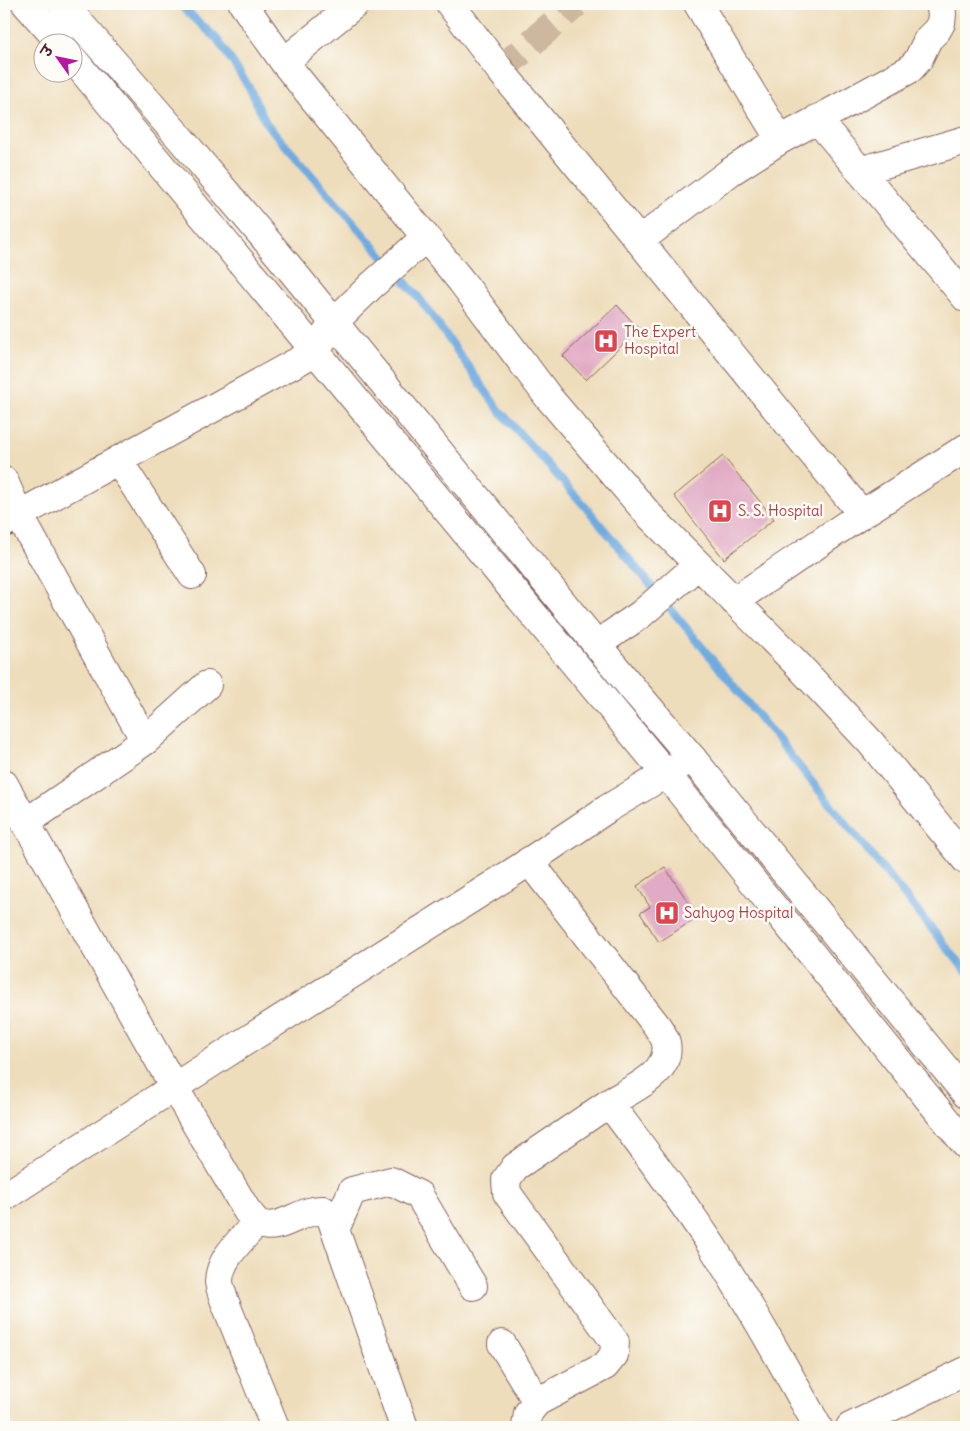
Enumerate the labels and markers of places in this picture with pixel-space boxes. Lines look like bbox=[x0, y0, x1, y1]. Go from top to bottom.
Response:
place label: The Expert Hospital bbox=[624, 322, 696, 358]
hospital icon: The Expert Hospital bbox=[593, 328, 619, 354]
hospital icon: S. S. Hospital bbox=[707, 498, 733, 524]
place label: S. S. Hospital bbox=[738, 501, 823, 520]
hospital icon: Sahyog Hospital bbox=[654, 900, 680, 926]
place label: Sahyog Hospital bbox=[684, 903, 793, 922]

